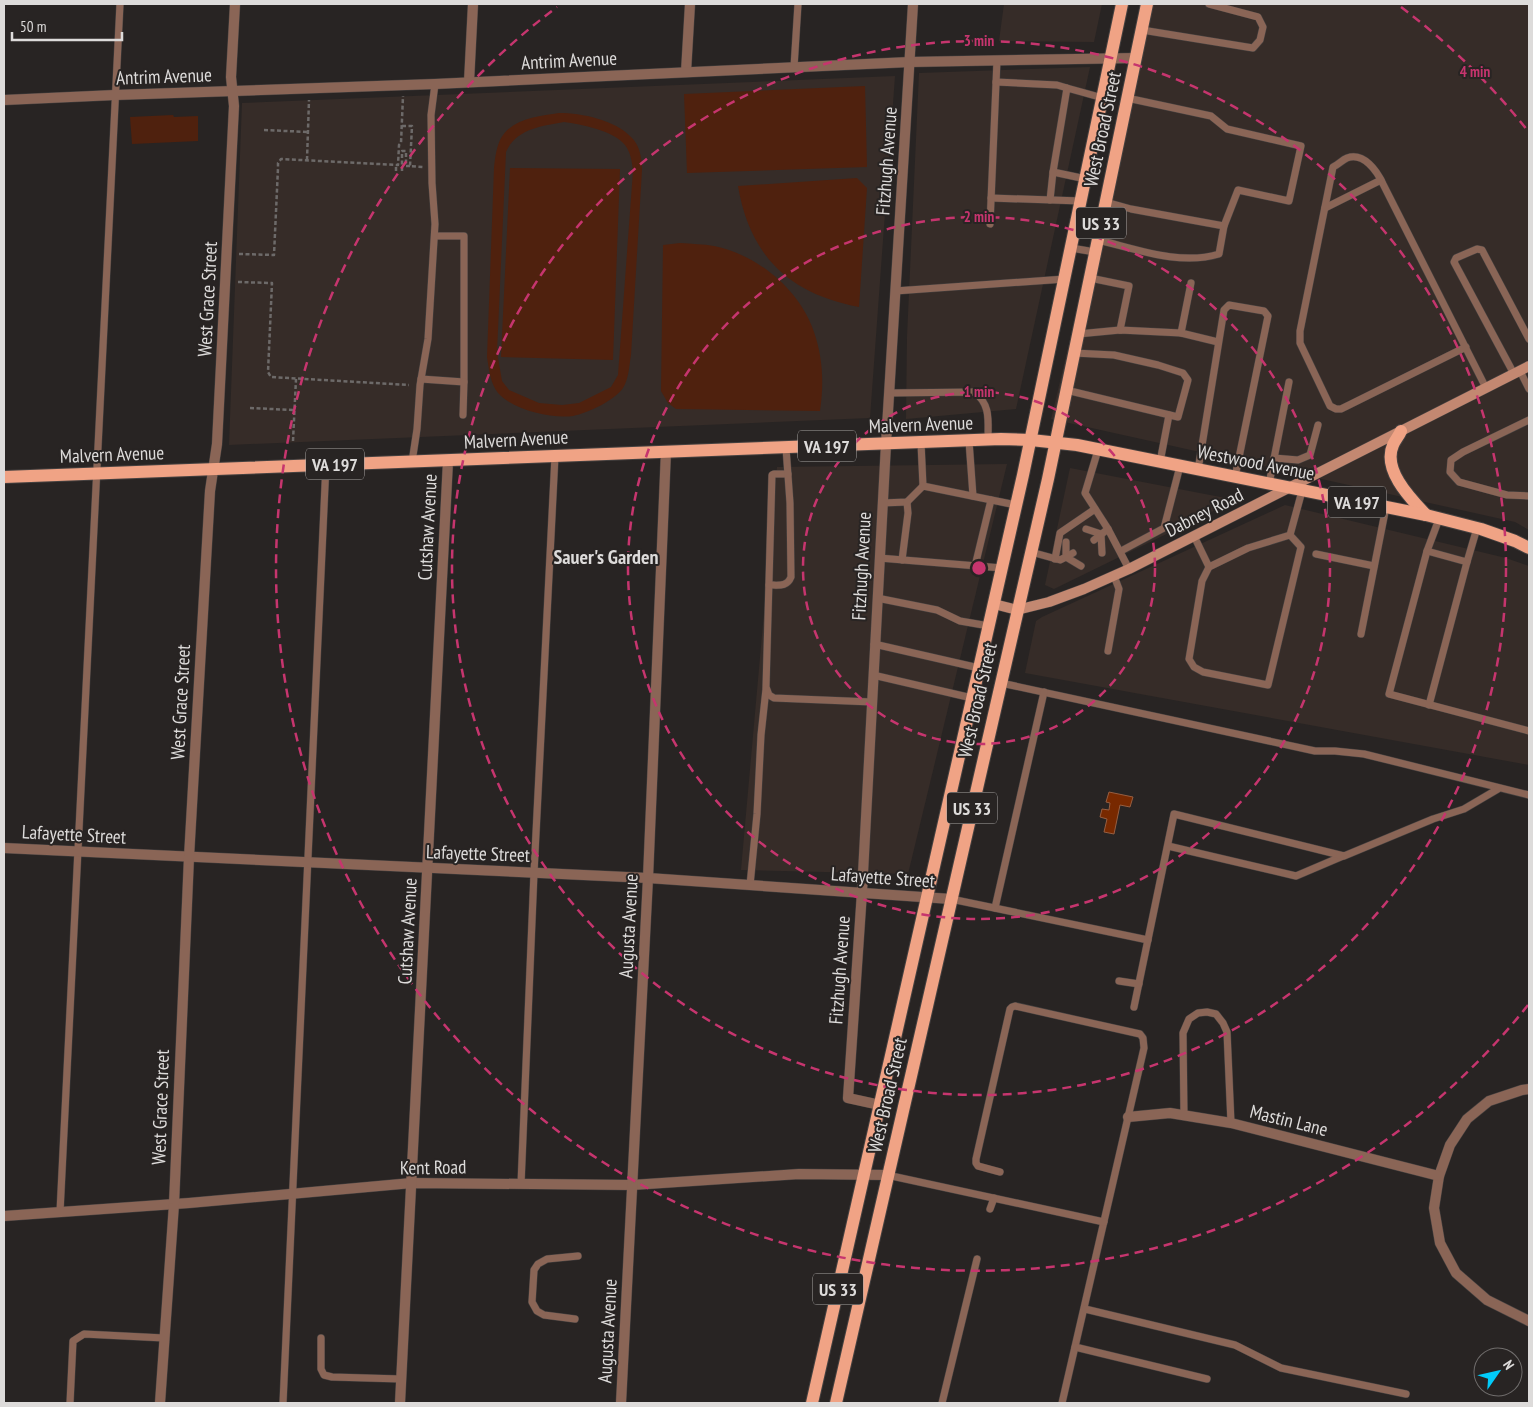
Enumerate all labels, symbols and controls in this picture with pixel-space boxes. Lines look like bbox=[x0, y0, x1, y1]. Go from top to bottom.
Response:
scale bar bbox=[12, 10, 122, 42]
text: 50 m bbox=[20, 17, 46, 36]
text: 3 min bbox=[964, 31, 994, 50]
street label: Antrim Avenue bbox=[521, 46, 618, 74]
street label: Antrim Avenue bbox=[116, 62, 212, 90]
text: 4 min bbox=[1460, 62, 1490, 81]
street label: West Broad Street bbox=[1078, 68, 1126, 189]
street label: Fitzhugh Avenue bbox=[870, 106, 902, 216]
text: 2 min bbox=[964, 207, 994, 226]
road number: US 33 bbox=[1076, 208, 1126, 238]
street label: West Grace Street bbox=[192, 240, 222, 357]
text: 1 min bbox=[964, 382, 994, 401]
street label: Malvern Avenue bbox=[868, 410, 974, 438]
street label: Malvern Avenue bbox=[463, 424, 569, 454]
road number: VA 197 bbox=[798, 431, 856, 462]
street label: Westwood Avenue bbox=[1195, 439, 1317, 485]
street label: Malvern Avenue bbox=[59, 440, 165, 468]
road number: VA 197 bbox=[306, 448, 364, 479]
street label: Cutshaw Avenue bbox=[412, 473, 442, 581]
street label: Dabney Road bbox=[1161, 482, 1247, 542]
road number: VA 197 bbox=[1328, 487, 1386, 518]
street label: Fitzhugh Avenue bbox=[846, 511, 876, 621]
district label: Sauer's Garden bbox=[554, 544, 658, 570]
centre of rings bbox=[970, 559, 988, 577]
street label: West Broad Street bbox=[952, 639, 1002, 760]
street label: West Grace Street bbox=[165, 643, 195, 760]
road number: US 33 bbox=[947, 792, 997, 824]
street label: Lafayette Street bbox=[21, 819, 127, 849]
street label: Lafayette Street bbox=[426, 839, 531, 867]
street label: Lafayette Street bbox=[830, 861, 937, 893]
street label: Augusta Avenue bbox=[613, 873, 643, 979]
street label: Cutshaw Avenue bbox=[392, 877, 422, 985]
street label: Fitzhugh Avenue bbox=[823, 915, 855, 1025]
street label: West Broad Street bbox=[862, 1034, 912, 1155]
street label: West Grace Street bbox=[146, 1048, 174, 1165]
street label: Mastin Lane bbox=[1248, 1099, 1330, 1141]
street label: Kent Road bbox=[400, 1154, 466, 1180]
road number: US 33 bbox=[813, 1274, 863, 1305]
street label: Augusta Avenue bbox=[592, 1278, 622, 1384]
north arrow bbox=[1473, 1347, 1523, 1397]
text: N bbox=[1499, 1357, 1518, 1373]

